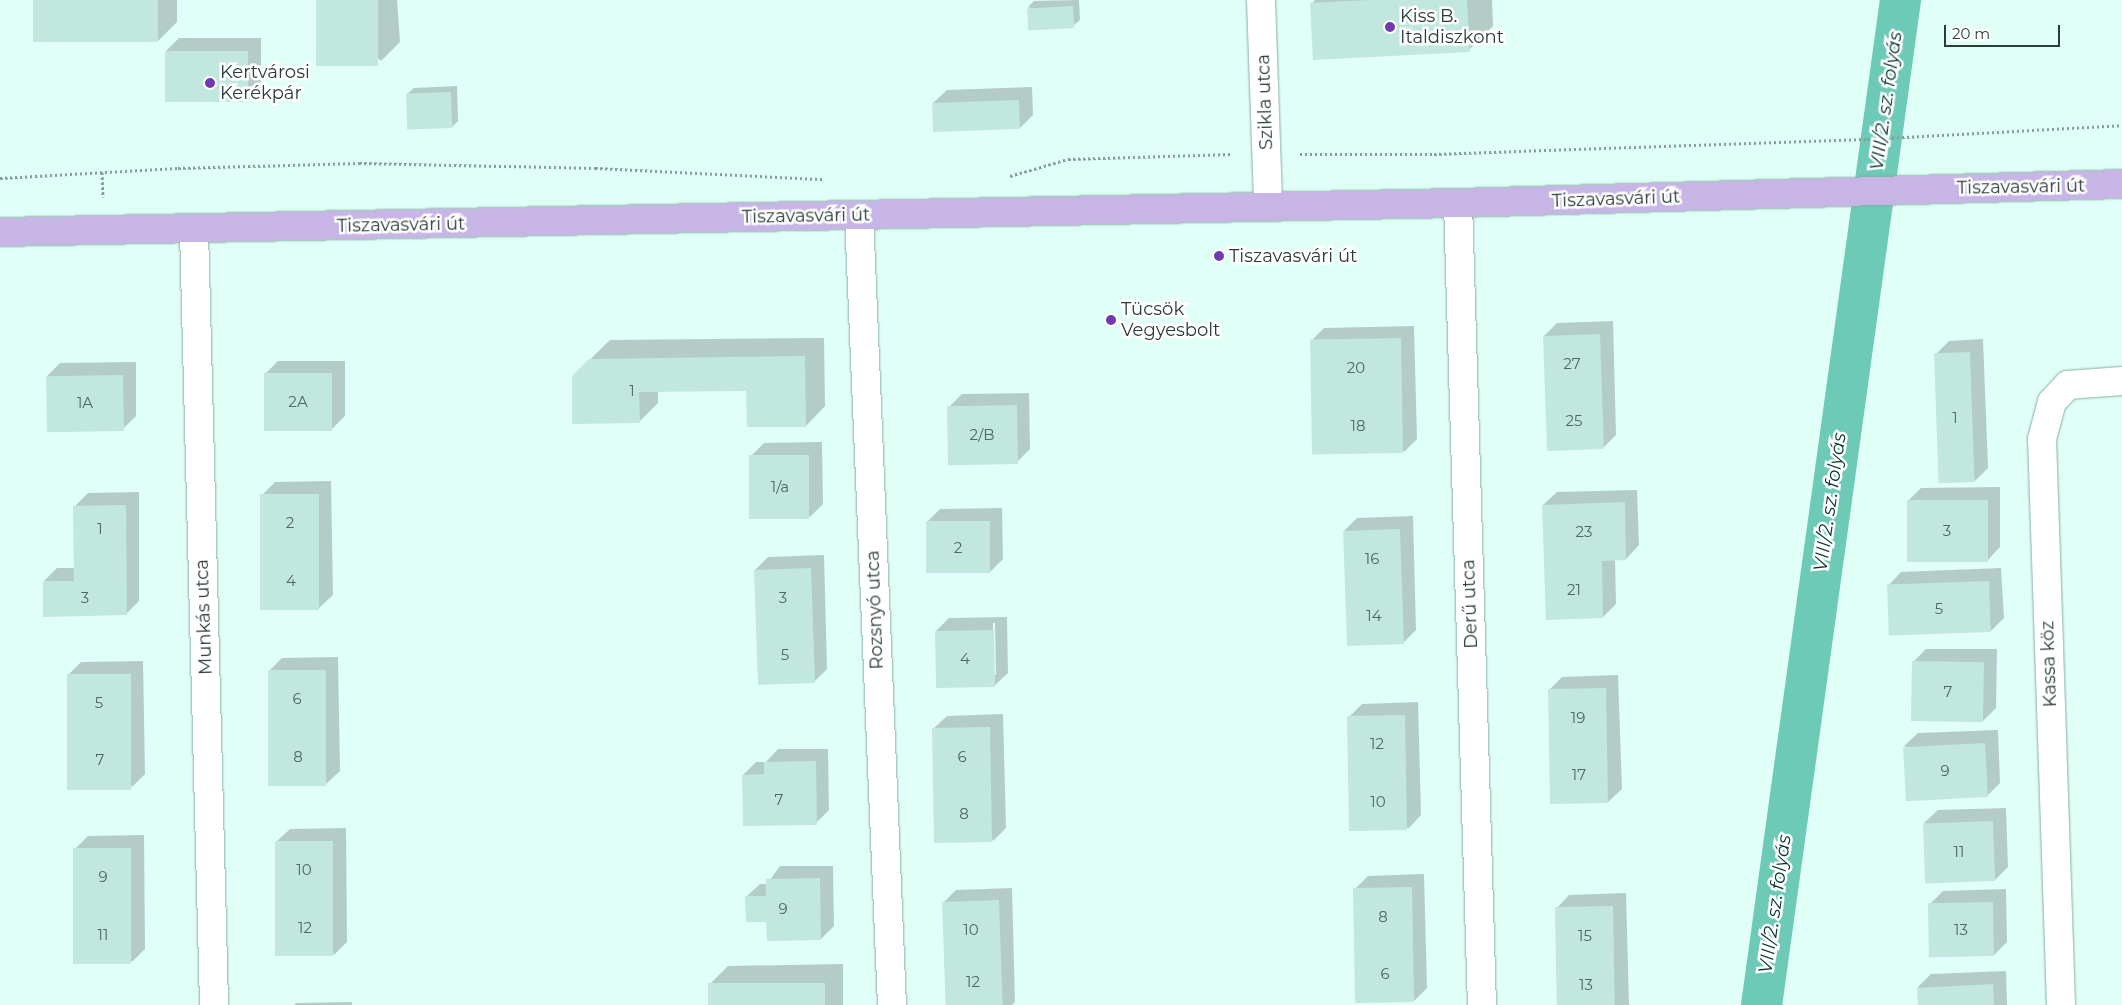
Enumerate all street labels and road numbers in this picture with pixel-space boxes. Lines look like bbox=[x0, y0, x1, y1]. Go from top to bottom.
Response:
street label: Szikla utca bbox=[1253, 54, 1277, 150]
street label: Tiszavasvári út bbox=[1957, 175, 2085, 199]
street label: Tiszavasvári út bbox=[1552, 186, 1680, 212]
street label: Tiszavasvári út bbox=[742, 204, 870, 228]
street label: Tiszavasvári út bbox=[337, 213, 465, 237]
street label: Rozsnyó utca bbox=[862, 550, 888, 670]
street label: Munkás utca bbox=[191, 559, 217, 675]
street label: Derű utca bbox=[1458, 559, 1482, 649]
street label: Kassa köz bbox=[2037, 620, 2061, 708]

